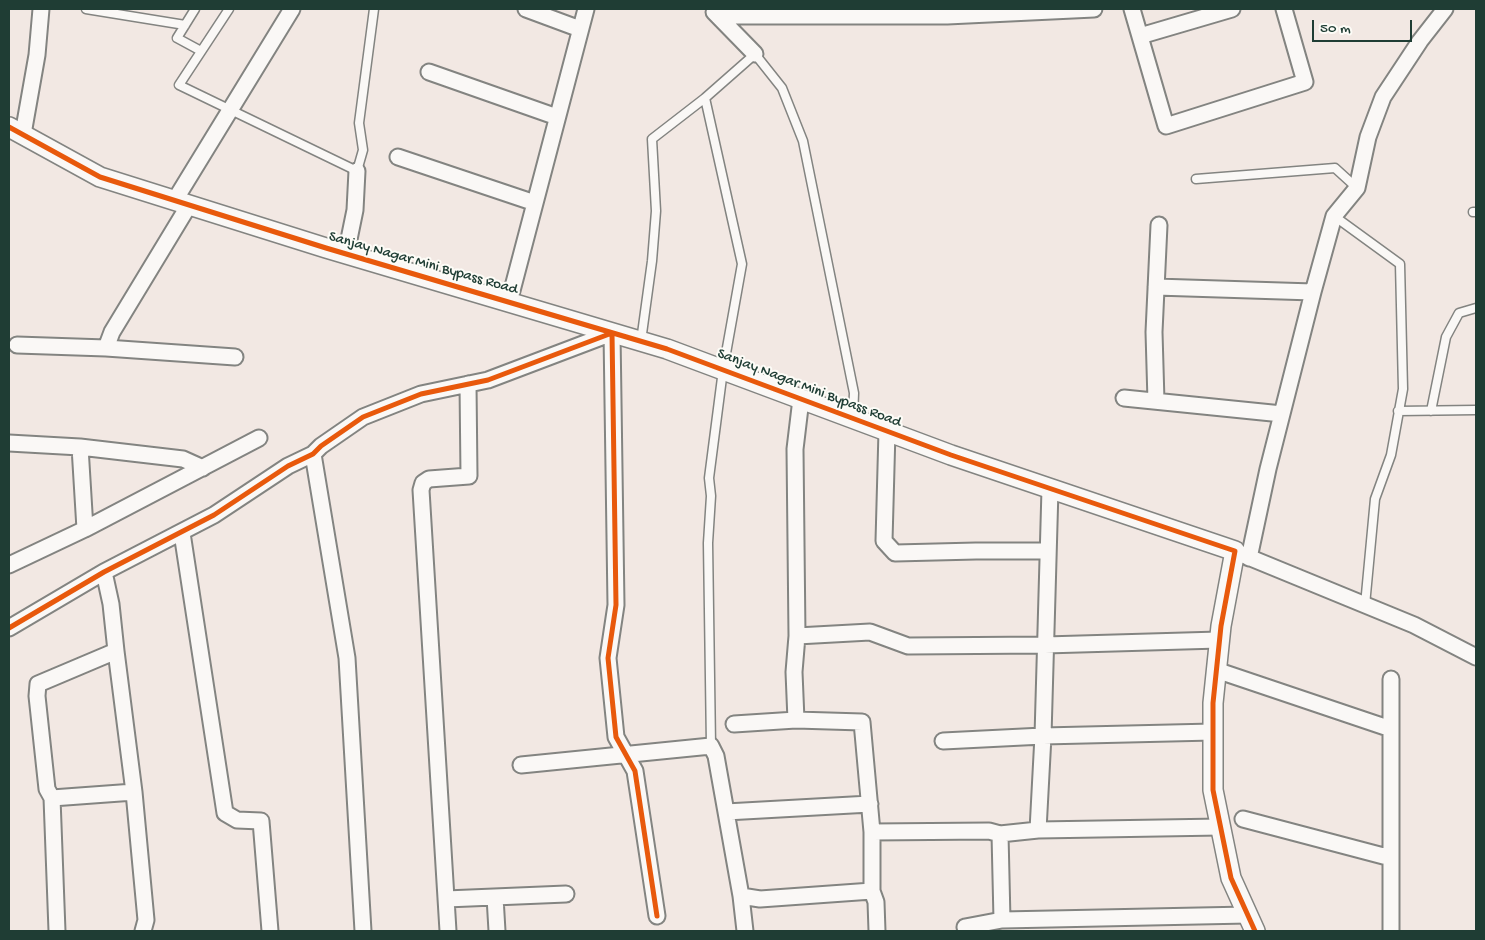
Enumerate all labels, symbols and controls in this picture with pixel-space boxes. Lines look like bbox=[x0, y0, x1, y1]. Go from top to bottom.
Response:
scale bar bbox=[1315, 10, 1415, 42]
text: 50 m bbox=[1320, 20, 1351, 38]
street label: Sanjay Nagar Mini Bypass Road bbox=[327, 228, 519, 300]
street label: Sanjay Nagar Mini Bypass Road bbox=[714, 346, 904, 432]

